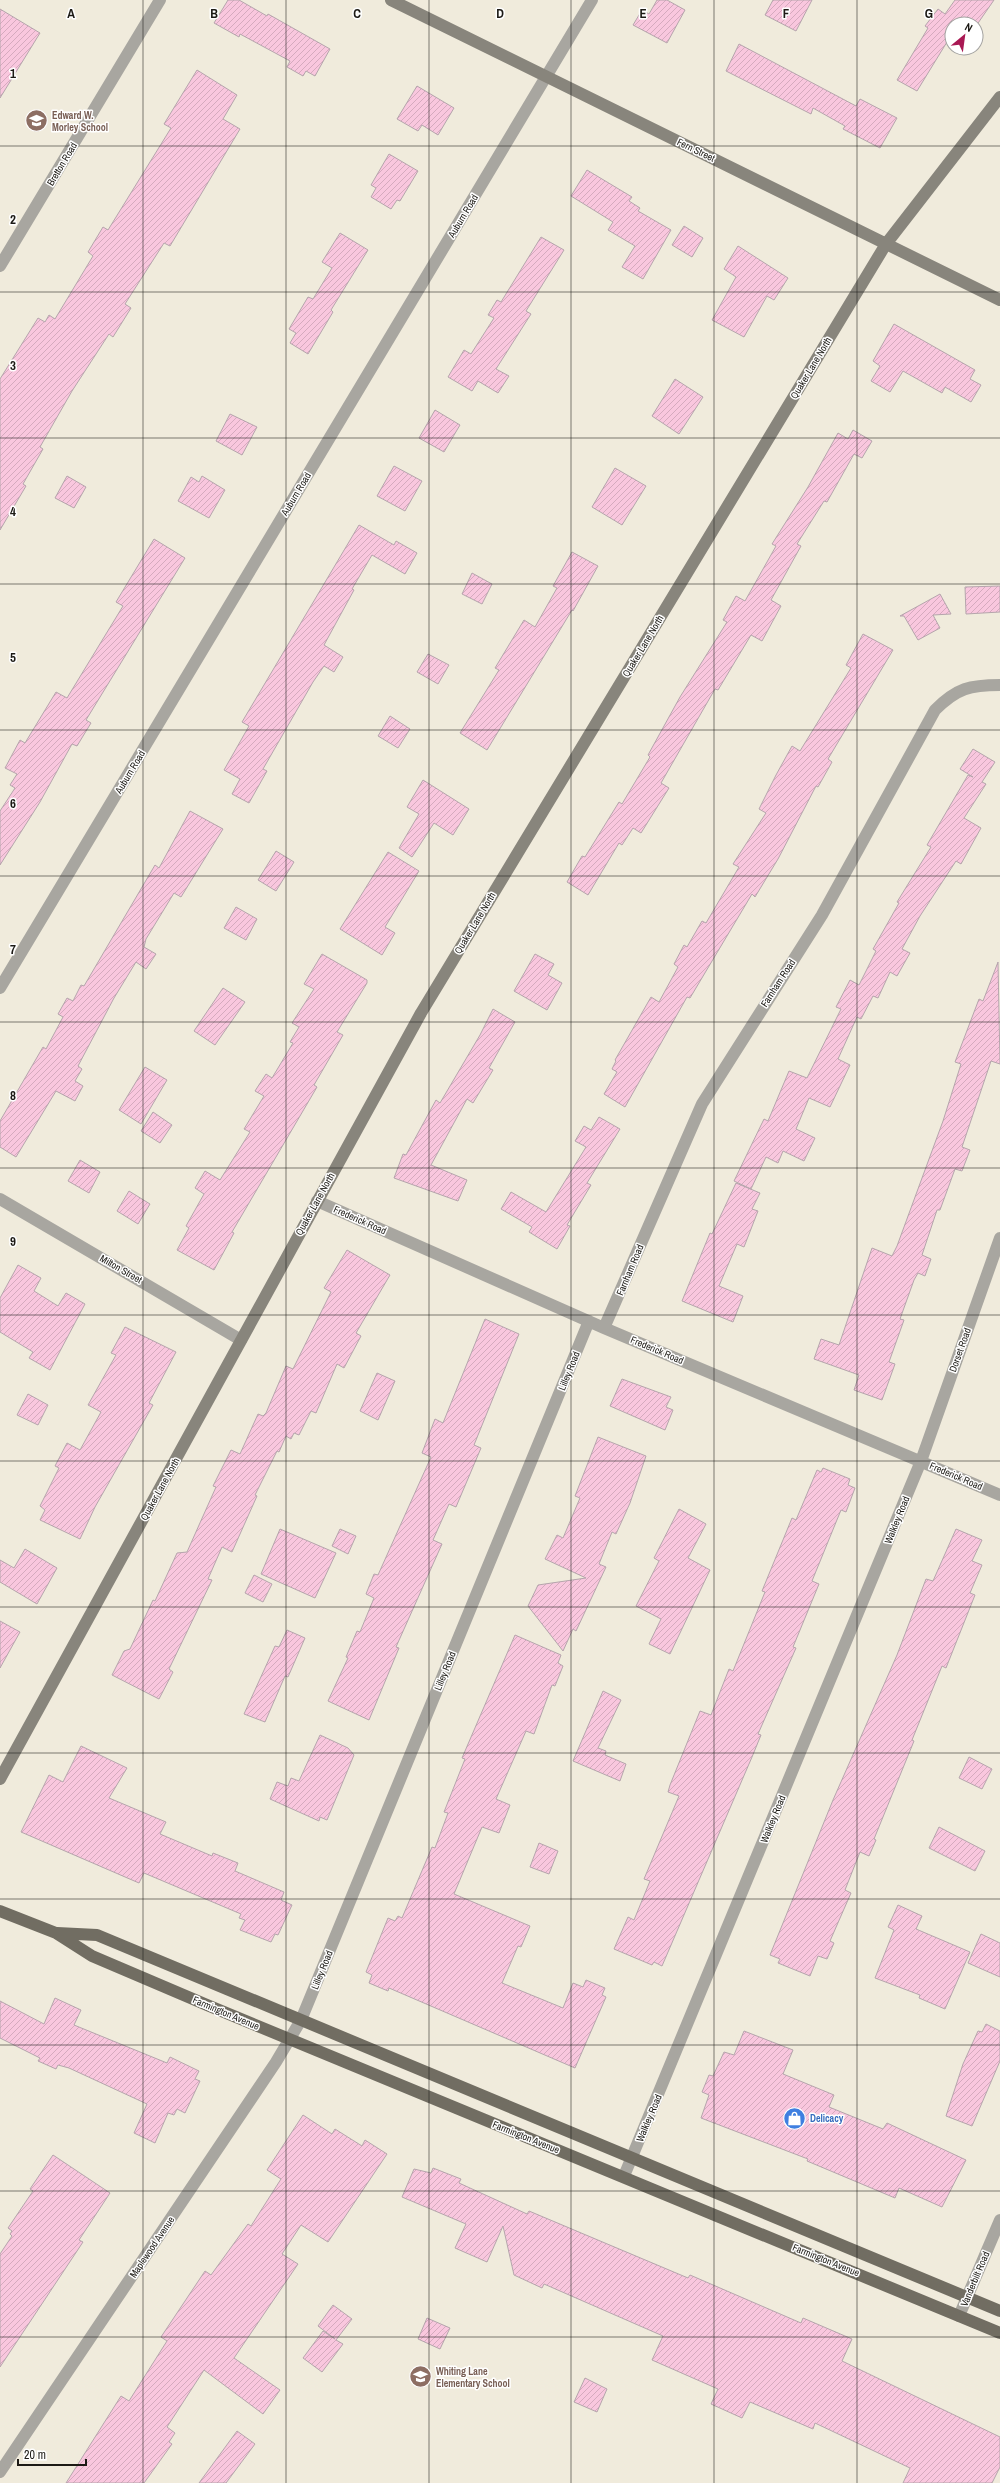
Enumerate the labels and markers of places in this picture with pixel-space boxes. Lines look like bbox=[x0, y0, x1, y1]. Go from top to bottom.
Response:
school or university icon: Edward W. Morley School bbox=[23, 108, 49, 134]
place label: Edward W. Morley School bbox=[52, 109, 108, 134]
shop icon: Delicacy bbox=[782, 2105, 808, 2131]
place label: Delicacy bbox=[810, 2112, 844, 2125]
school or university icon: Whiting Lane Elementary School bbox=[407, 2364, 433, 2390]
place label: Whiting Lane Elementary School bbox=[436, 2365, 510, 2390]

